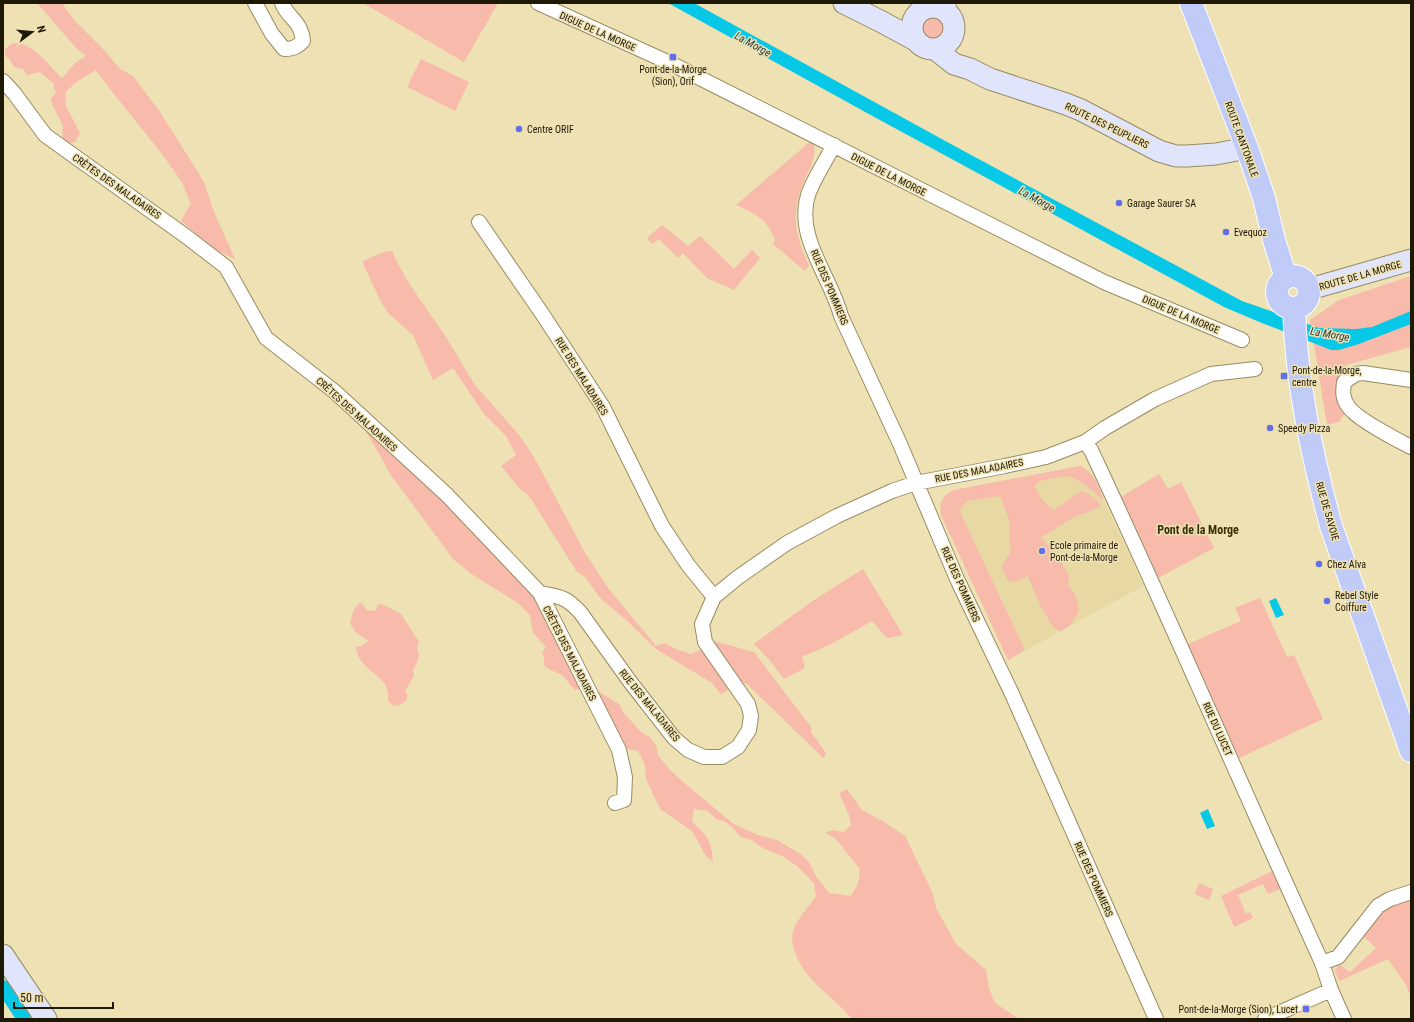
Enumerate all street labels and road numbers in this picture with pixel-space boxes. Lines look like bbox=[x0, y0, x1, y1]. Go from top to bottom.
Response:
street label: DIGUE DE LA MORGE bbox=[558, 10, 638, 53]
street label: ROUTE DES PEUPLIERS bbox=[1063, 100, 1151, 151]
street label: ROUTE CANTONALE bbox=[1223, 100, 1260, 179]
street label: CRÊTES DES MALADAIRES bbox=[70, 151, 164, 221]
street label: DIGUE DE LA MORGE bbox=[849, 151, 928, 198]
street label: RUE DES POMMIERS bbox=[809, 248, 850, 327]
street label: ROUTE DE LA MORGE bbox=[1318, 258, 1403, 292]
street label: DIGUE DE LA MORGE bbox=[1141, 293, 1221, 336]
street label: RUE DES MALADAIRES bbox=[553, 335, 610, 417]
street label: CRÊTES DES MALADAIRES bbox=[314, 374, 400, 454]
street label: RUE DES MALADAIRES bbox=[934, 457, 1024, 484]
street label: RUE DE SAVOIE bbox=[1314, 480, 1341, 542]
street label: RUE DES POMMIERS bbox=[939, 545, 982, 623]
street label: CRÊTES DES MALADAIRES bbox=[541, 603, 599, 703]
street label: RUE DES MALADAIRES bbox=[617, 667, 682, 744]
street label: RUE DU LUCET bbox=[1201, 701, 1234, 758]
street label: RUE DES POMMIERS bbox=[1072, 840, 1115, 918]

